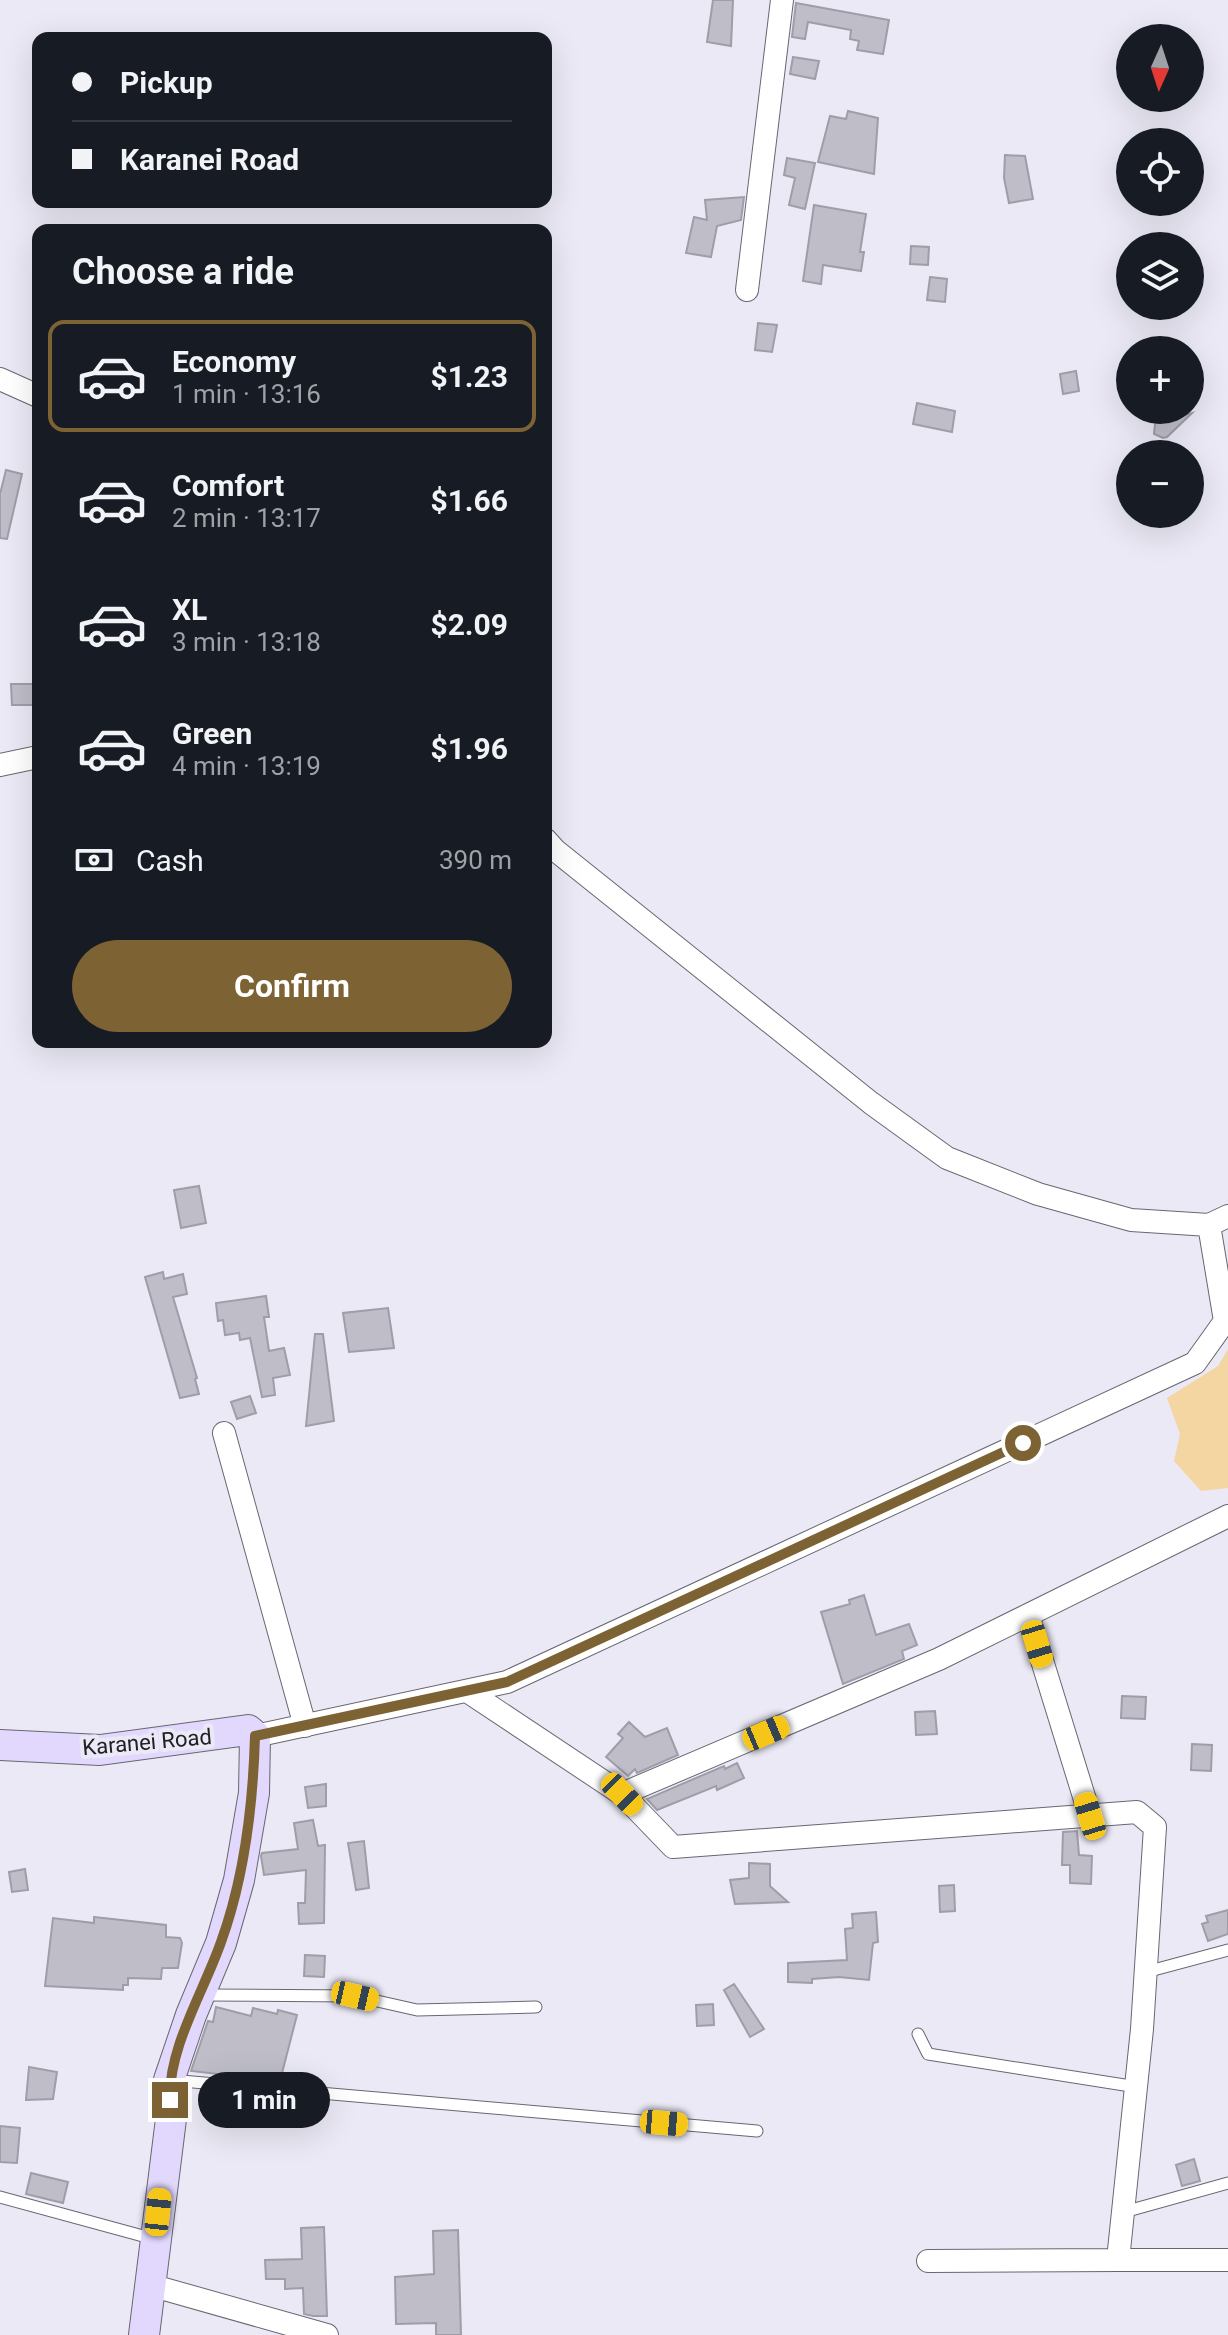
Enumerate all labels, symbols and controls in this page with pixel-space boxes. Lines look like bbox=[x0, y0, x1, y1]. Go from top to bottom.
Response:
north arrow bbox=[1116, 24, 1204, 112]
map controls bbox=[1116, 24, 1204, 528]
text: Pickup bbox=[120, 65, 213, 100]
button: locate bbox=[1116, 128, 1204, 216]
text: Karanei Road bbox=[120, 142, 299, 177]
button: layers bbox=[1116, 232, 1204, 320]
text: Choose a ride bbox=[72, 251, 294, 293]
button: + bbox=[1116, 336, 1204, 424]
icon: car bbox=[76, 340, 148, 412]
text: Economy bbox=[172, 344, 296, 379]
text: $1.23 bbox=[430, 359, 508, 394]
text: 1 min · 13:16 bbox=[172, 379, 321, 409]
button: − bbox=[1116, 440, 1204, 528]
icon: car bbox=[76, 464, 148, 536]
text: Comfort bbox=[172, 468, 284, 503]
text: $1.66 bbox=[430, 483, 508, 518]
text: 2 min · 13:17 bbox=[172, 503, 321, 533]
icon: car bbox=[76, 588, 148, 660]
text: XL bbox=[172, 592, 207, 627]
text: $2.09 bbox=[430, 607, 508, 642]
text: 3 min · 13:18 bbox=[172, 627, 321, 657]
icon: car bbox=[76, 712, 148, 784]
text: Green bbox=[172, 716, 252, 751]
text: $1.96 bbox=[430, 731, 508, 766]
text: 4 min · 13:19 bbox=[172, 751, 321, 781]
icon: cash bbox=[72, 838, 116, 882]
text: Cash bbox=[136, 843, 204, 878]
text: 390 m bbox=[439, 845, 512, 875]
button: Confirm bbox=[72, 940, 512, 1032]
route start bbox=[1005, 1425, 1041, 1461]
car bbox=[1019, 1618, 1055, 1670]
car bbox=[739, 1713, 793, 1753]
street label: Karanei Road bbox=[81, 1724, 213, 1760]
car bbox=[597, 1768, 647, 1820]
car bbox=[1072, 1790, 1108, 1842]
car bbox=[329, 1979, 381, 2013]
callout: 1 min bbox=[198, 2072, 330, 2128]
route end bbox=[152, 2082, 188, 2118]
text: 1 min bbox=[231, 2085, 297, 2115]
car bbox=[639, 2109, 689, 2137]
car bbox=[144, 2187, 172, 2237]

